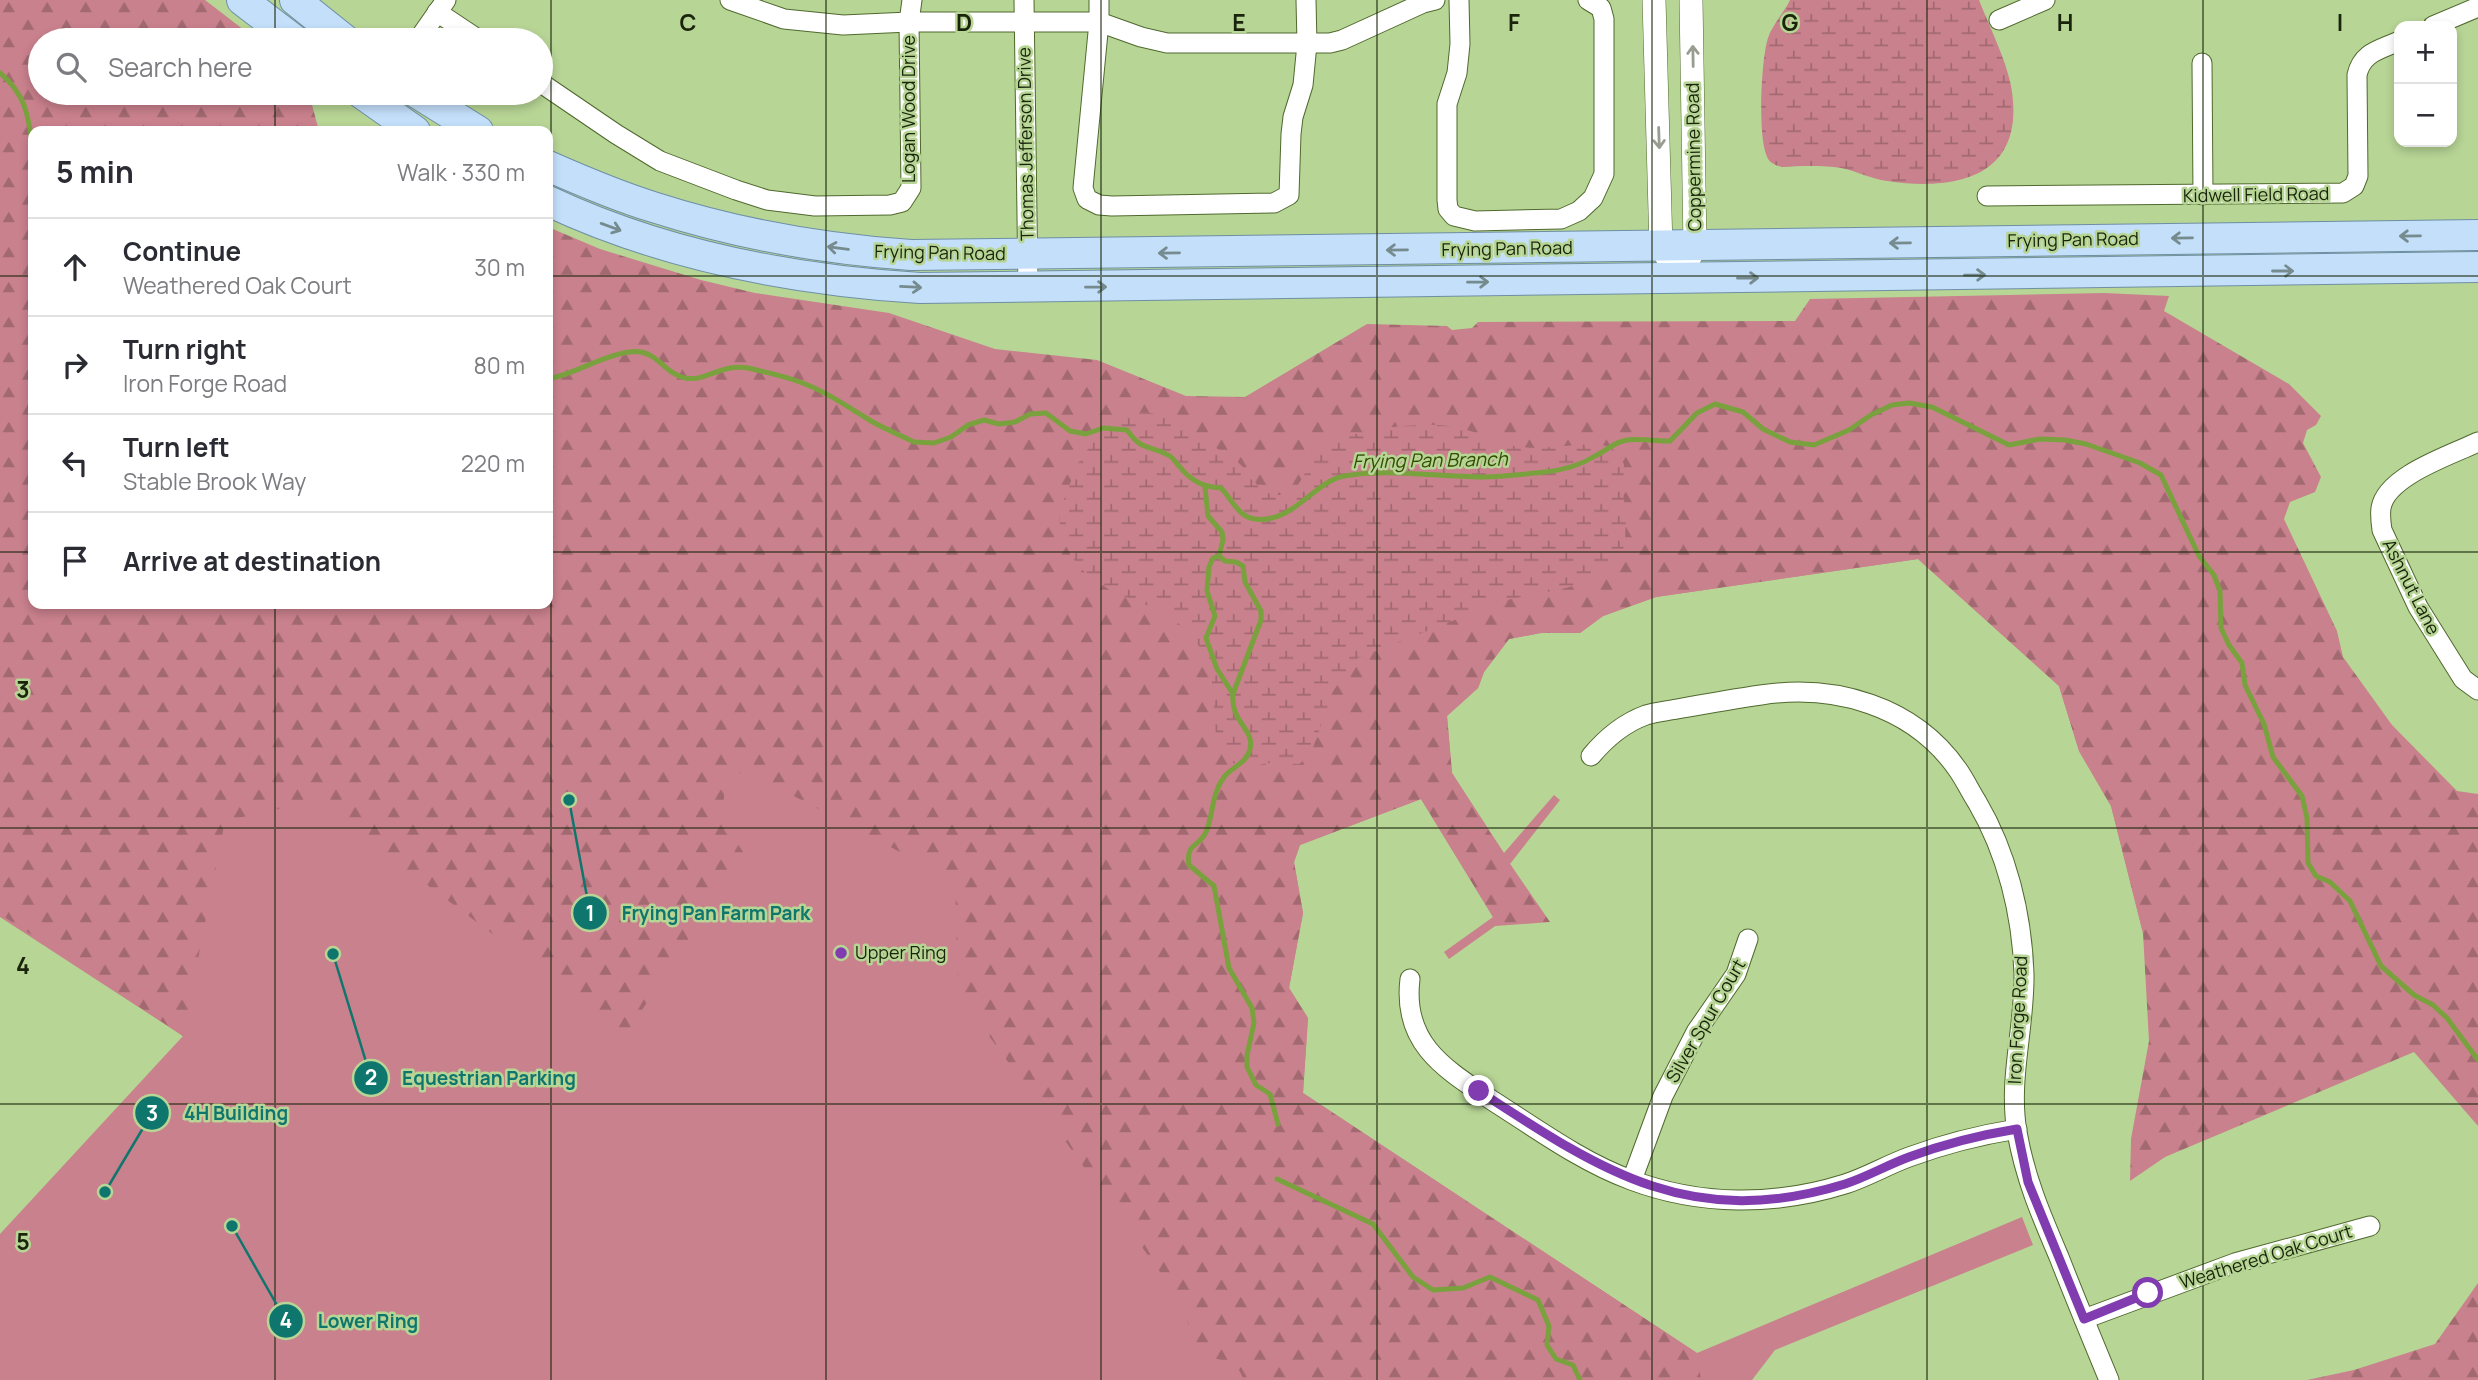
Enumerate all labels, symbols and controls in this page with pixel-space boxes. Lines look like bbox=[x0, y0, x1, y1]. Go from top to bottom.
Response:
text: C bbox=[680, 6, 697, 38]
text: D bbox=[956, 6, 972, 38]
text: E bbox=[1232, 6, 1246, 38]
text: F bbox=[1508, 6, 1520, 38]
text: G bbox=[1782, 6, 1799, 38]
text: H bbox=[2057, 6, 2073, 38]
text: I bbox=[2337, 6, 2343, 38]
map controls bbox=[2394, 21, 2457, 147]
button: + bbox=[2394, 21, 2457, 84]
search box bbox=[28, 28, 553, 105]
street label: Logan Wood Drive bbox=[896, 35, 920, 183]
one-way arrow bbox=[1686, 44, 1699, 67]
street label: Thomas Jefferson Drive bbox=[1011, 47, 1039, 241]
icon: search bbox=[52, 48, 90, 86]
text: Search here bbox=[108, 49, 253, 85]
street label: Coppermine Road bbox=[1680, 82, 1706, 232]
button: − bbox=[2394, 84, 2457, 147]
one-way arrow bbox=[1652, 126, 1665, 149]
text: 5 min bbox=[56, 151, 134, 192]
text: Walk · 330 m bbox=[397, 156, 525, 188]
street label: Kidwell Field Road bbox=[2183, 181, 2329, 207]
one-way arrow bbox=[600, 221, 622, 234]
street label: Frying Pan Road bbox=[2007, 226, 2139, 252]
one-way arrow bbox=[2399, 229, 2422, 243]
one-way arrow bbox=[2171, 231, 2194, 245]
text: Continue bbox=[123, 233, 241, 269]
street label: Frying Pan Road bbox=[1441, 235, 1573, 261]
one-way arrow bbox=[1888, 237, 1911, 250]
street label: Frying Pan Road bbox=[874, 239, 1006, 265]
one-way arrow bbox=[827, 242, 850, 255]
one-way arrow bbox=[1385, 243, 1408, 257]
one-way arrow bbox=[1158, 246, 1181, 260]
icon: ahead bbox=[56, 248, 94, 286]
text: 30 m bbox=[474, 251, 525, 283]
one-way arrow bbox=[2271, 264, 2294, 278]
one-way arrow bbox=[1964, 268, 1987, 282]
text: Weathered Oak Court bbox=[123, 269, 352, 301]
one-way arrow bbox=[1736, 271, 1759, 285]
one-way arrow bbox=[1466, 275, 1489, 288]
one-way arrow bbox=[1085, 280, 1108, 294]
one-way arrow bbox=[899, 281, 922, 294]
text: Turn right bbox=[123, 331, 247, 367]
icon: right bbox=[56, 346, 94, 384]
text: 80 m bbox=[474, 349, 525, 381]
text: Iron Forge Road bbox=[123, 367, 287, 399]
text: Turn left bbox=[123, 429, 230, 465]
icon: left bbox=[56, 444, 94, 482]
water label: Frying Pan Branch bbox=[1352, 446, 1509, 474]
text: 220 m bbox=[461, 447, 525, 479]
text: Stable Brook Way bbox=[123, 465, 306, 497]
street label: Ashnut Lane bbox=[2378, 535, 2446, 638]
icon: arrive bbox=[56, 542, 94, 580]
text: Arrive at destination bbox=[123, 543, 381, 579]
text: 3 bbox=[16, 673, 30, 705]
callout: Frying Pan Farm Park bbox=[573, 893, 825, 933]
text: 1 bbox=[585, 899, 595, 927]
text: Frying Pan Farm Park bbox=[622, 900, 811, 926]
place label: Upper Ring bbox=[855, 940, 946, 964]
marker: Upper Ring bbox=[833, 945, 849, 961]
text: 4 bbox=[16, 949, 30, 981]
street label: Silver Spur Court bbox=[1660, 954, 1750, 1087]
street label: Iron Forge Road bbox=[2002, 955, 2032, 1085]
callout: Equestrian Parking bbox=[353, 1058, 590, 1098]
text: 2 bbox=[365, 1063, 377, 1091]
text: Equestrian Parking bbox=[402, 1065, 576, 1091]
route end bbox=[1463, 1075, 1494, 1106]
callout: 4H Building bbox=[135, 1093, 302, 1133]
text: 3 bbox=[146, 1099, 158, 1127]
text: 4H Building bbox=[184, 1100, 288, 1126]
street label: Weathered Oak Court bbox=[2177, 1218, 2355, 1294]
text: 5 bbox=[16, 1225, 30, 1257]
route start bbox=[2132, 1277, 2163, 1308]
callout: Lower Ring bbox=[268, 1301, 432, 1341]
text: 4 bbox=[280, 1306, 292, 1334]
text: Lower Ring bbox=[318, 1308, 418, 1334]

